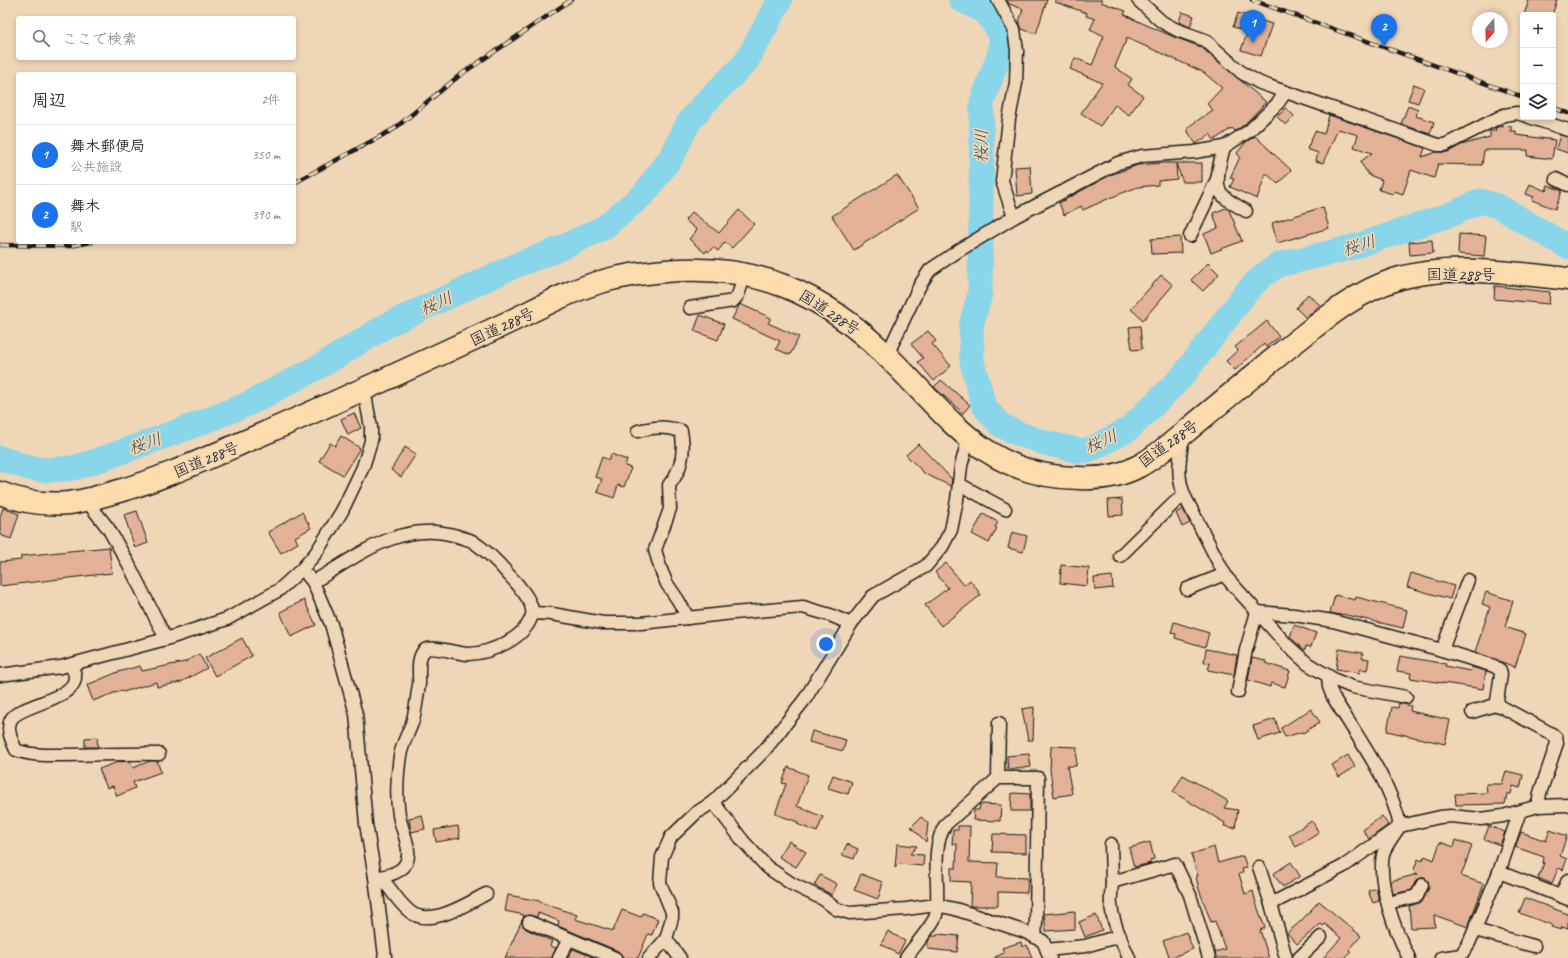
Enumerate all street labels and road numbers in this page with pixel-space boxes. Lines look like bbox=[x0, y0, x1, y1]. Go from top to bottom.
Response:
street label: 国道288号 bbox=[1426, 265, 1496, 285]
street label: 国道288号 bbox=[795, 285, 864, 340]
street label: 国道288号 bbox=[467, 303, 538, 351]
street label: 国道288号 bbox=[1135, 415, 1203, 472]
street label: 国道288号 bbox=[170, 437, 242, 483]

